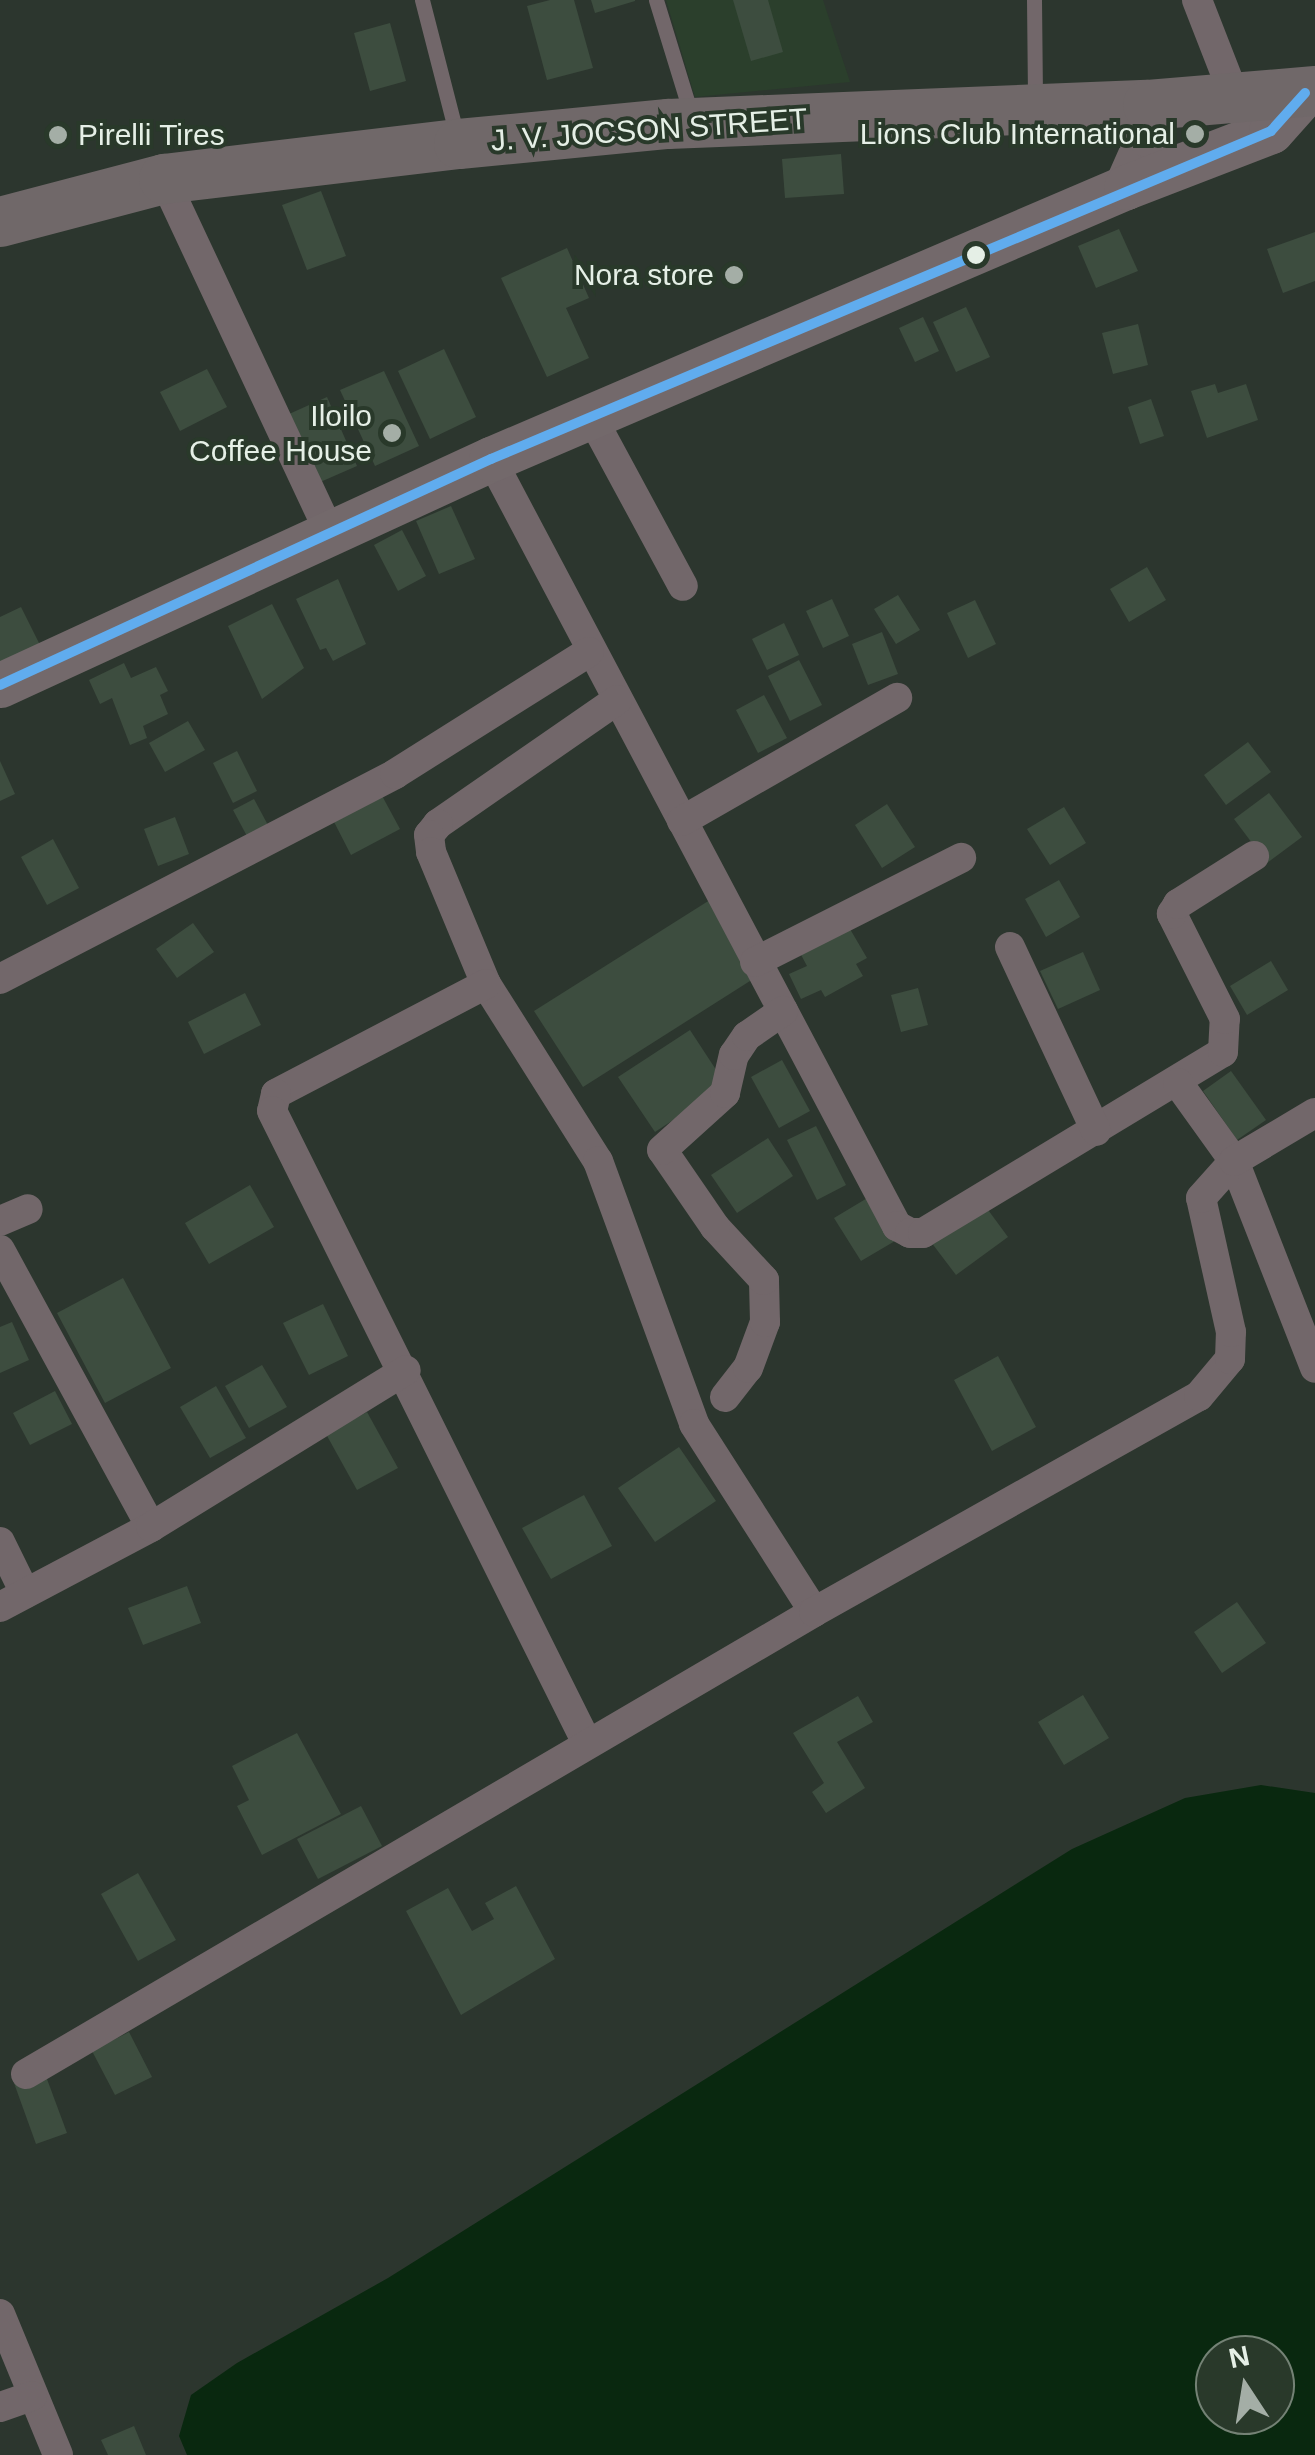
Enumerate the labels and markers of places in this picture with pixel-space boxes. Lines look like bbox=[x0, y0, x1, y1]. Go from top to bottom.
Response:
place label: Lions Club International bbox=[860, 116, 1175, 152]
place label: Pirelli Tires bbox=[78, 117, 225, 153]
marker: Lions Club International bbox=[1184, 123, 1206, 145]
marker: Pirelli Tires bbox=[47, 124, 69, 146]
unlabelled marker bbox=[966, 245, 986, 265]
place label: Nora store bbox=[574, 257, 714, 293]
marker: Nora store bbox=[723, 264, 745, 286]
place label: Iloilo Coffee House bbox=[189, 398, 372, 468]
marker: Iloilo Coffee House bbox=[381, 422, 403, 444]

